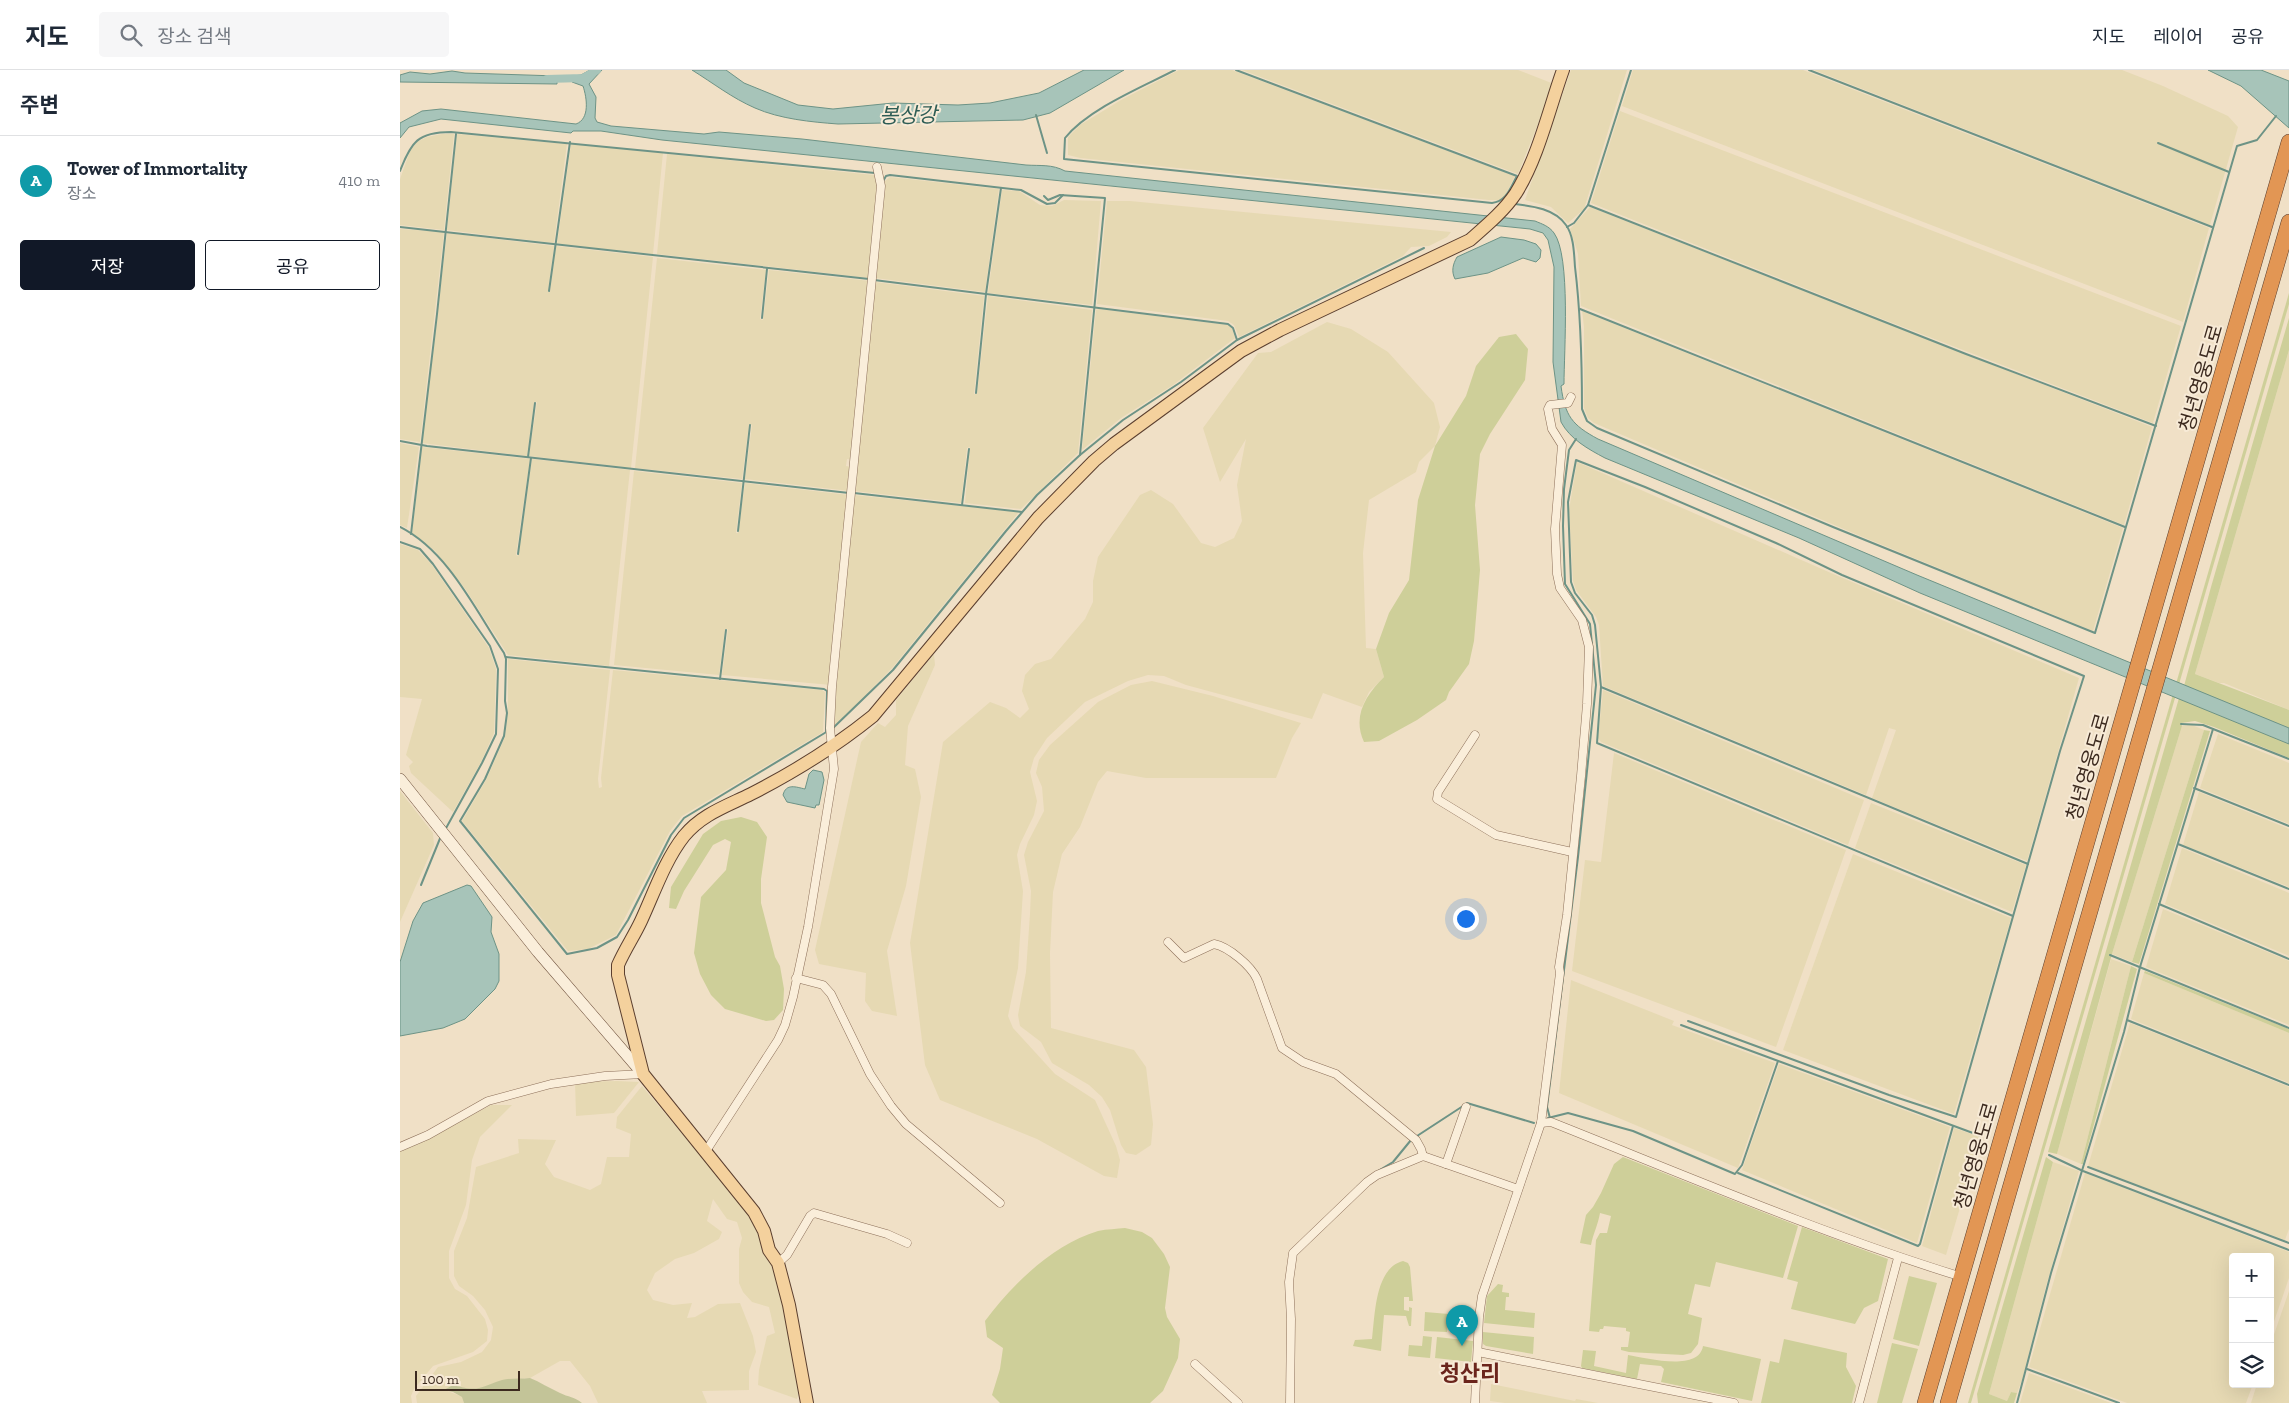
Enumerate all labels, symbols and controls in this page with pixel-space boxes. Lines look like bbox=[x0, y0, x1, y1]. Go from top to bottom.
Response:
search box bbox=[99, 12, 449, 57]
icon: search bbox=[117, 21, 145, 49]
text: 지도 bbox=[25, 22, 69, 51]
text: 장소 검색 bbox=[157, 25, 231, 48]
text: 지도 bbox=[2092, 26, 2125, 48]
text: 레이어 bbox=[2153, 26, 2203, 48]
text: 공유 bbox=[2231, 26, 2264, 48]
text: 주변 bbox=[20, 92, 59, 117]
water label: 봉상강 bbox=[879, 102, 940, 128]
text: Tower of Immortality bbox=[67, 157, 247, 180]
text: A bbox=[31, 171, 42, 190]
text: 410 m bbox=[339, 171, 380, 190]
text: 장소 bbox=[67, 184, 96, 203]
button: 저장 bbox=[20, 240, 195, 290]
button: 공유 bbox=[205, 240, 380, 290]
street label: 청년영웅도로 bbox=[2174, 322, 2228, 434]
street label: 청년영웅도로 bbox=[2061, 711, 2115, 823]
your location bbox=[1453, 906, 1479, 932]
street label: 청년영웅도로 bbox=[1949, 1100, 2003, 1212]
map controls bbox=[2229, 1253, 2274, 1388]
button: + bbox=[2229, 1253, 2274, 1298]
button: − bbox=[2229, 1298, 2274, 1343]
pin: A bbox=[1446, 1305, 1478, 1346]
button: layers bbox=[2229, 1343, 2274, 1388]
district label: 청산리 bbox=[1440, 1360, 1500, 1387]
scale bar bbox=[415, 1368, 520, 1391]
text: 100 m bbox=[422, 1371, 459, 1388]

